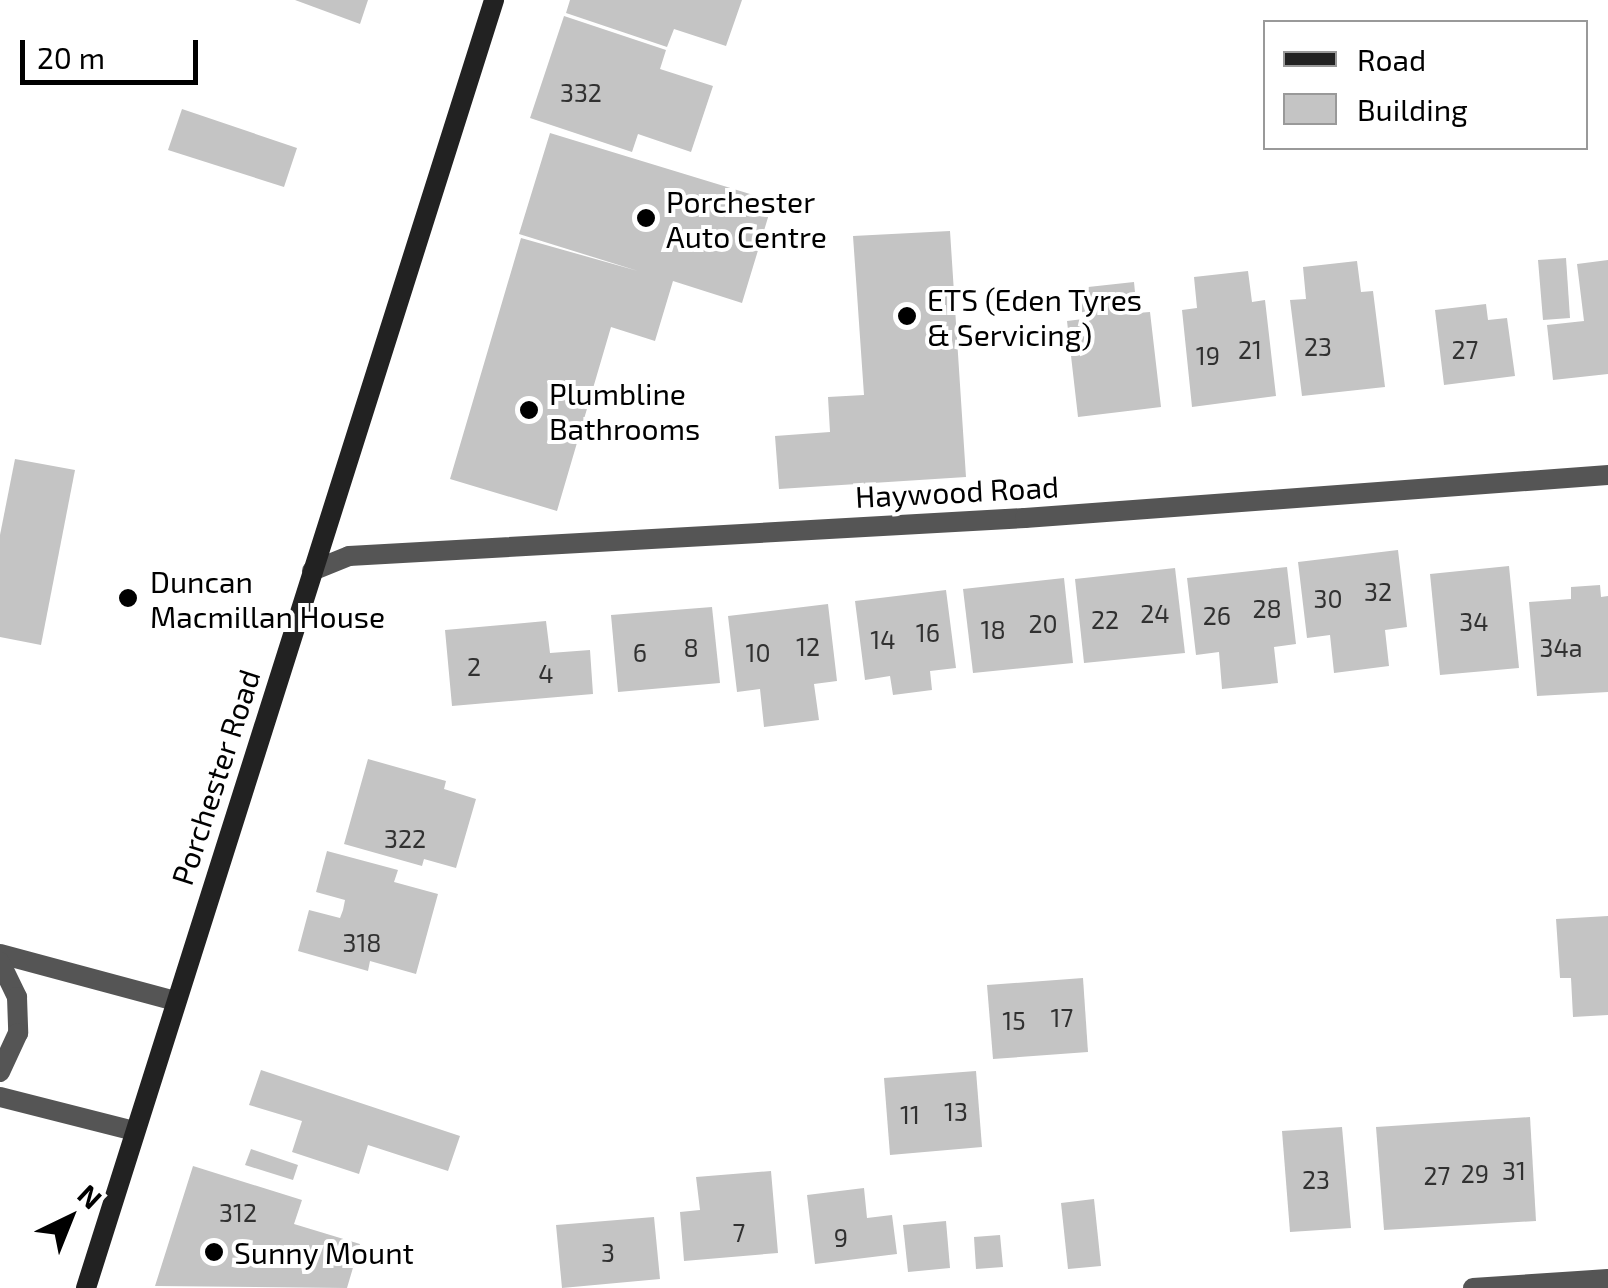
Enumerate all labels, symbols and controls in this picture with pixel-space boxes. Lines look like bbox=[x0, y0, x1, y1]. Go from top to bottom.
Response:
scale bar bbox=[25, 20, 202, 82]
legend bbox=[1263, 20, 1588, 150]
text: 20 m bbox=[37, 39, 105, 75]
text: Road bbox=[1357, 41, 1426, 77]
house number: 332 bbox=[560, 77, 602, 107]
text: Building bbox=[1357, 91, 1468, 127]
place label: Porchester Auto Centre bbox=[666, 183, 827, 254]
marker: Porchester Auto Centre bbox=[635, 207, 657, 229]
place label: ETS (Eden Tyres & Servicing) bbox=[927, 281, 1143, 352]
marker: ETS (Eden Tyres & Servicing) bbox=[896, 305, 918, 327]
house number: 23 bbox=[1304, 331, 1332, 361]
house number: 21 bbox=[1238, 334, 1262, 364]
house number: 27 bbox=[1452, 334, 1478, 364]
house number: 19 bbox=[1196, 340, 1220, 370]
place label: Plumbline Bathrooms bbox=[549, 375, 700, 446]
marker: Plumbline Bathrooms bbox=[518, 399, 540, 421]
street label: Haywood Road bbox=[854, 468, 1060, 514]
place label: Duncan Macmillan House bbox=[150, 563, 385, 634]
house number: 32 bbox=[1364, 576, 1392, 606]
house number: 30 bbox=[1314, 583, 1342, 613]
marker: Duncan Macmillan House bbox=[115, 585, 141, 611]
house number: 28 bbox=[1252, 593, 1282, 623]
house number: 24 bbox=[1140, 598, 1170, 628]
house number: 26 bbox=[1203, 600, 1231, 630]
house number: 22 bbox=[1091, 604, 1119, 634]
house number: 34 bbox=[1459, 606, 1489, 636]
house number: 20 bbox=[1028, 608, 1058, 638]
house number: 18 bbox=[980, 614, 1006, 644]
house number: 16 bbox=[916, 617, 940, 647]
house number: 14 bbox=[870, 624, 896, 654]
house number: 12 bbox=[796, 631, 820, 661]
house number: 8 bbox=[683, 632, 699, 662]
house number: 34a bbox=[1540, 632, 1582, 662]
house number: 6 bbox=[633, 637, 647, 667]
house number: 10 bbox=[745, 637, 771, 667]
house number: 2 bbox=[467, 651, 481, 681]
house number: 4 bbox=[538, 658, 554, 688]
street label: Porchester Road bbox=[163, 664, 267, 890]
house number: 322 bbox=[384, 823, 426, 853]
house number: 318 bbox=[342, 927, 382, 957]
house number: 17 bbox=[1051, 1002, 1073, 1032]
house number: 15 bbox=[1002, 1005, 1026, 1035]
house number: 13 bbox=[944, 1096, 968, 1126]
house number: 11 bbox=[900, 1099, 920, 1129]
house number: 31 bbox=[1502, 1155, 1526, 1185]
house number: 29 bbox=[1461, 1158, 1489, 1188]
house number: 27 bbox=[1424, 1160, 1450, 1190]
house number: 23 bbox=[1302, 1164, 1330, 1194]
north arrow bbox=[20, 1168, 120, 1268]
text: N bbox=[71, 1177, 109, 1215]
house number: 312 bbox=[219, 1197, 257, 1227]
house number: 7 bbox=[733, 1217, 745, 1247]
house number: 9 bbox=[834, 1222, 848, 1252]
place label: Sunny Mount bbox=[234, 1234, 415, 1270]
house number: 3 bbox=[601, 1237, 615, 1267]
marker: Sunny Mount bbox=[203, 1241, 225, 1263]

